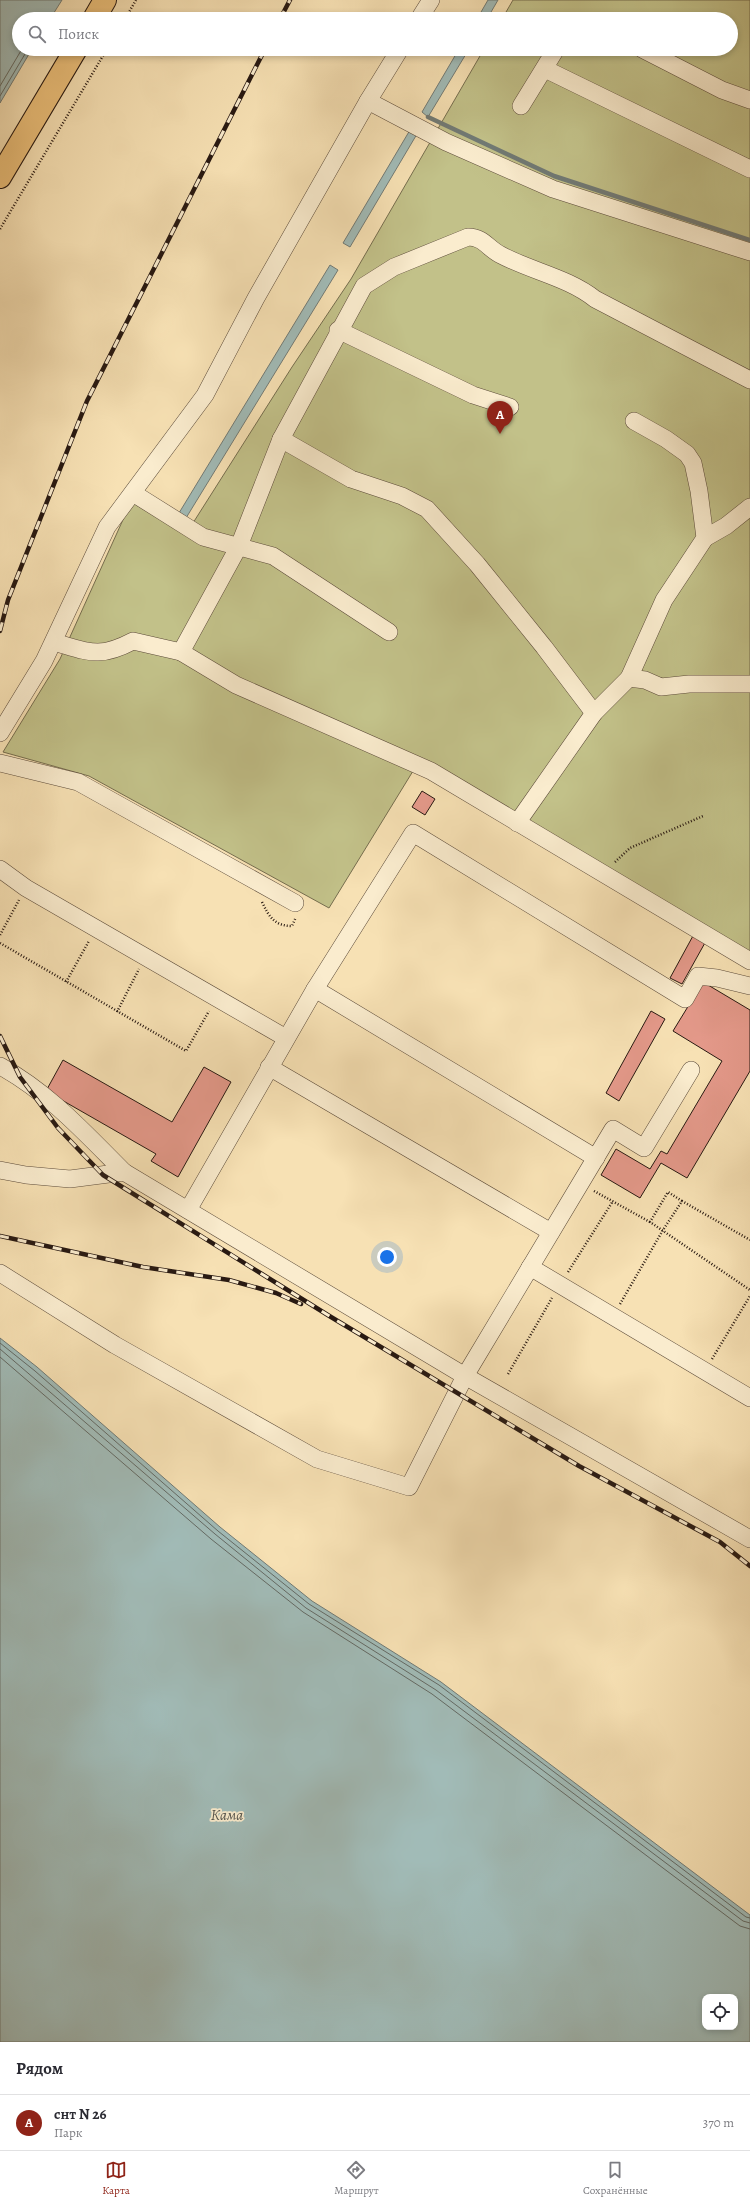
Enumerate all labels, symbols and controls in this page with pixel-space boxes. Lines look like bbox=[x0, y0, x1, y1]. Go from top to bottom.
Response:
search box bbox=[12, 12, 738, 56]
icon: search bbox=[26, 23, 48, 45]
text: Поиск bbox=[58, 24, 99, 44]
pin: A bbox=[487, 401, 513, 434]
your location bbox=[377, 1247, 397, 1267]
water label: Кама bbox=[211, 1805, 243, 1825]
map controls bbox=[702, 1994, 738, 2030]
button: locate bbox=[702, 1994, 738, 2030]
text: Рядом bbox=[16, 2057, 63, 2080]
text: снт N 26 bbox=[54, 2104, 107, 2124]
text: A bbox=[25, 2114, 33, 2131]
text: 370 m bbox=[703, 2114, 734, 2131]
text: Парк bbox=[54, 2124, 83, 2141]
tab: Карта bbox=[102, 2159, 130, 2198]
tab: Маршрут bbox=[334, 2159, 379, 2198]
tab: Сохранённые bbox=[583, 2159, 648, 2198]

